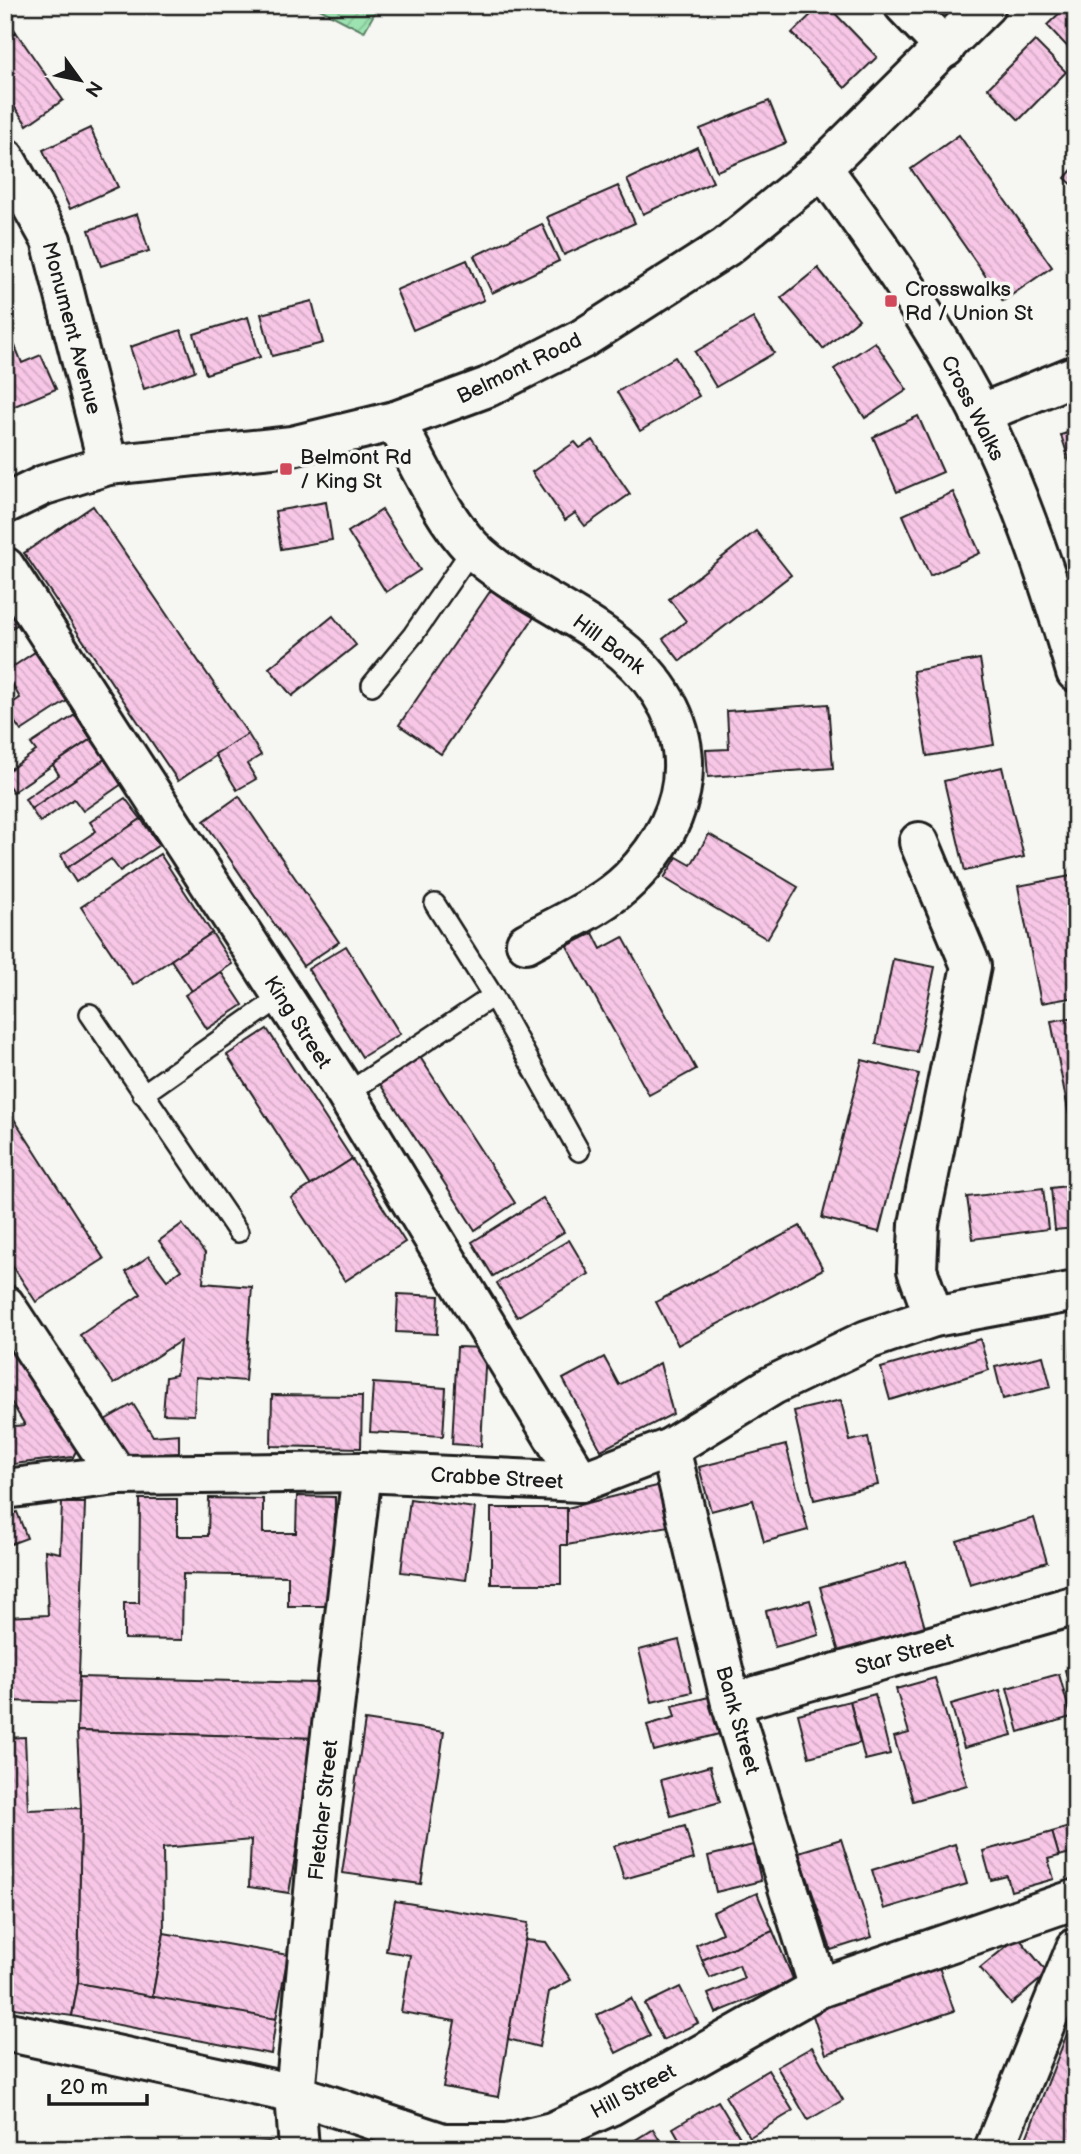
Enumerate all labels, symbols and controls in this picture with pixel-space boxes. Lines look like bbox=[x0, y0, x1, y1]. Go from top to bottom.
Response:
north arrow bbox=[46, 46, 116, 116]
text: N bbox=[79, 76, 107, 101]
street label: Monument Avenue bbox=[36, 239, 107, 417]
place label: Crosswalks Rd / Union St bbox=[905, 277, 1034, 326]
marker: Crosswalks Rd / Union St bbox=[883, 293, 899, 309]
street label: Belmont Road bbox=[453, 328, 586, 409]
street label: Cross Walks bbox=[935, 351, 1010, 465]
place label: Belmont Rd / King St bbox=[300, 445, 412, 494]
marker: Belmont Rd / King St bbox=[278, 461, 294, 477]
street label: Hill Bank bbox=[568, 609, 650, 680]
street label: King Street bbox=[258, 971, 337, 1074]
street label: Crabbe Street bbox=[430, 1463, 565, 1494]
street label: Star Street bbox=[852, 1628, 957, 1680]
street label: Bank Street bbox=[710, 1663, 765, 1778]
street label: Fletcher Street bbox=[304, 1738, 343, 1882]
street label: Hill Street bbox=[587, 2058, 680, 2124]
scale bar bbox=[49, 2063, 147, 2107]
text: 20 m bbox=[60, 2075, 108, 2100]

